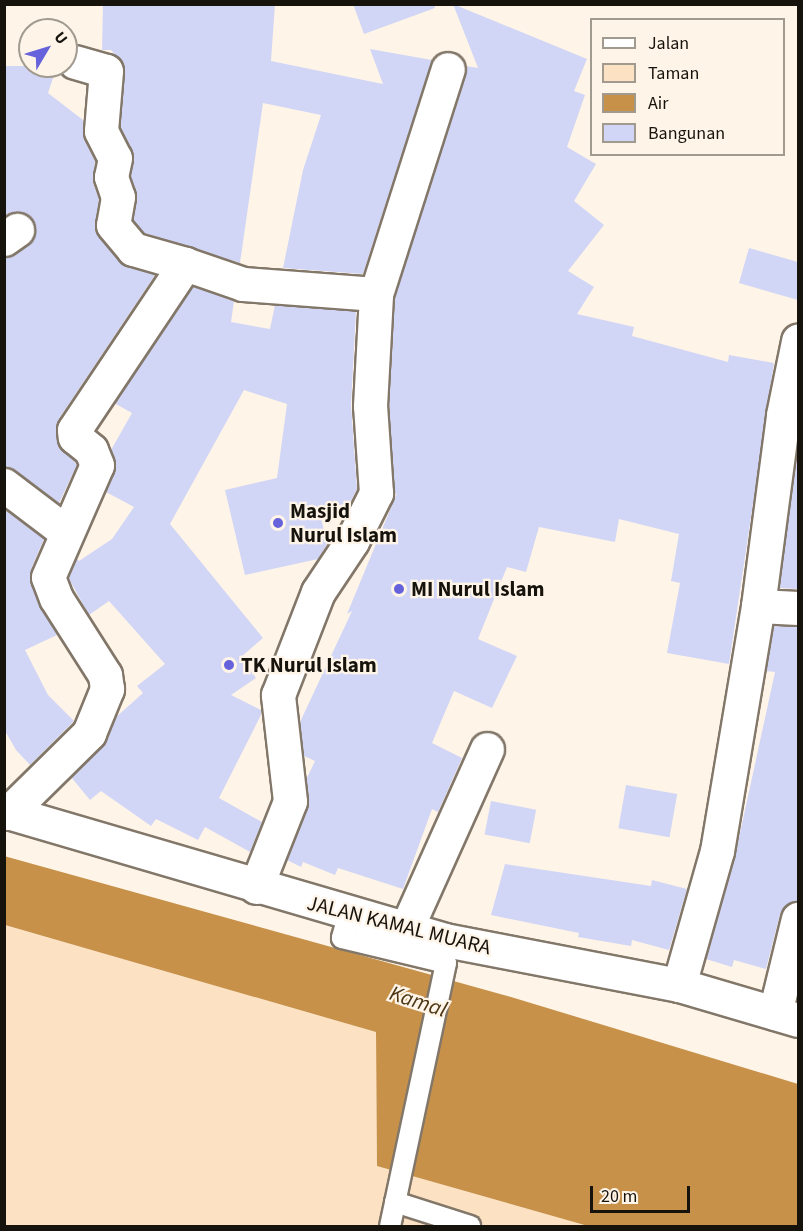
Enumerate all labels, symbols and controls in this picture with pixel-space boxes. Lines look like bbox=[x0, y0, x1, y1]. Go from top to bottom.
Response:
north arrow bbox=[18, 18, 78, 78]
legend bbox=[590, 18, 785, 156]
text: U bbox=[49, 27, 73, 49]
text: Jalan bbox=[648, 31, 689, 56]
text: Taman bbox=[648, 61, 699, 86]
text: Air bbox=[648, 91, 668, 116]
text: Bangunan bbox=[648, 121, 725, 146]
place label: Masjid Nurul Islam bbox=[290, 498, 397, 548]
marker: Masjid Nurul Islam bbox=[271, 516, 285, 530]
place label: MI Nurul Islam bbox=[411, 576, 545, 602]
marker: MI Nurul Islam bbox=[392, 582, 406, 596]
place label: TK Nurul Islam bbox=[241, 652, 377, 678]
marker: TK Nurul Islam bbox=[222, 658, 236, 672]
street label: JALAN KAMAL MUARA bbox=[305, 890, 493, 960]
water label: Kamal bbox=[386, 980, 450, 1024]
scale bar bbox=[593, 1174, 694, 1212]
text: 20 m bbox=[601, 1184, 637, 1209]

